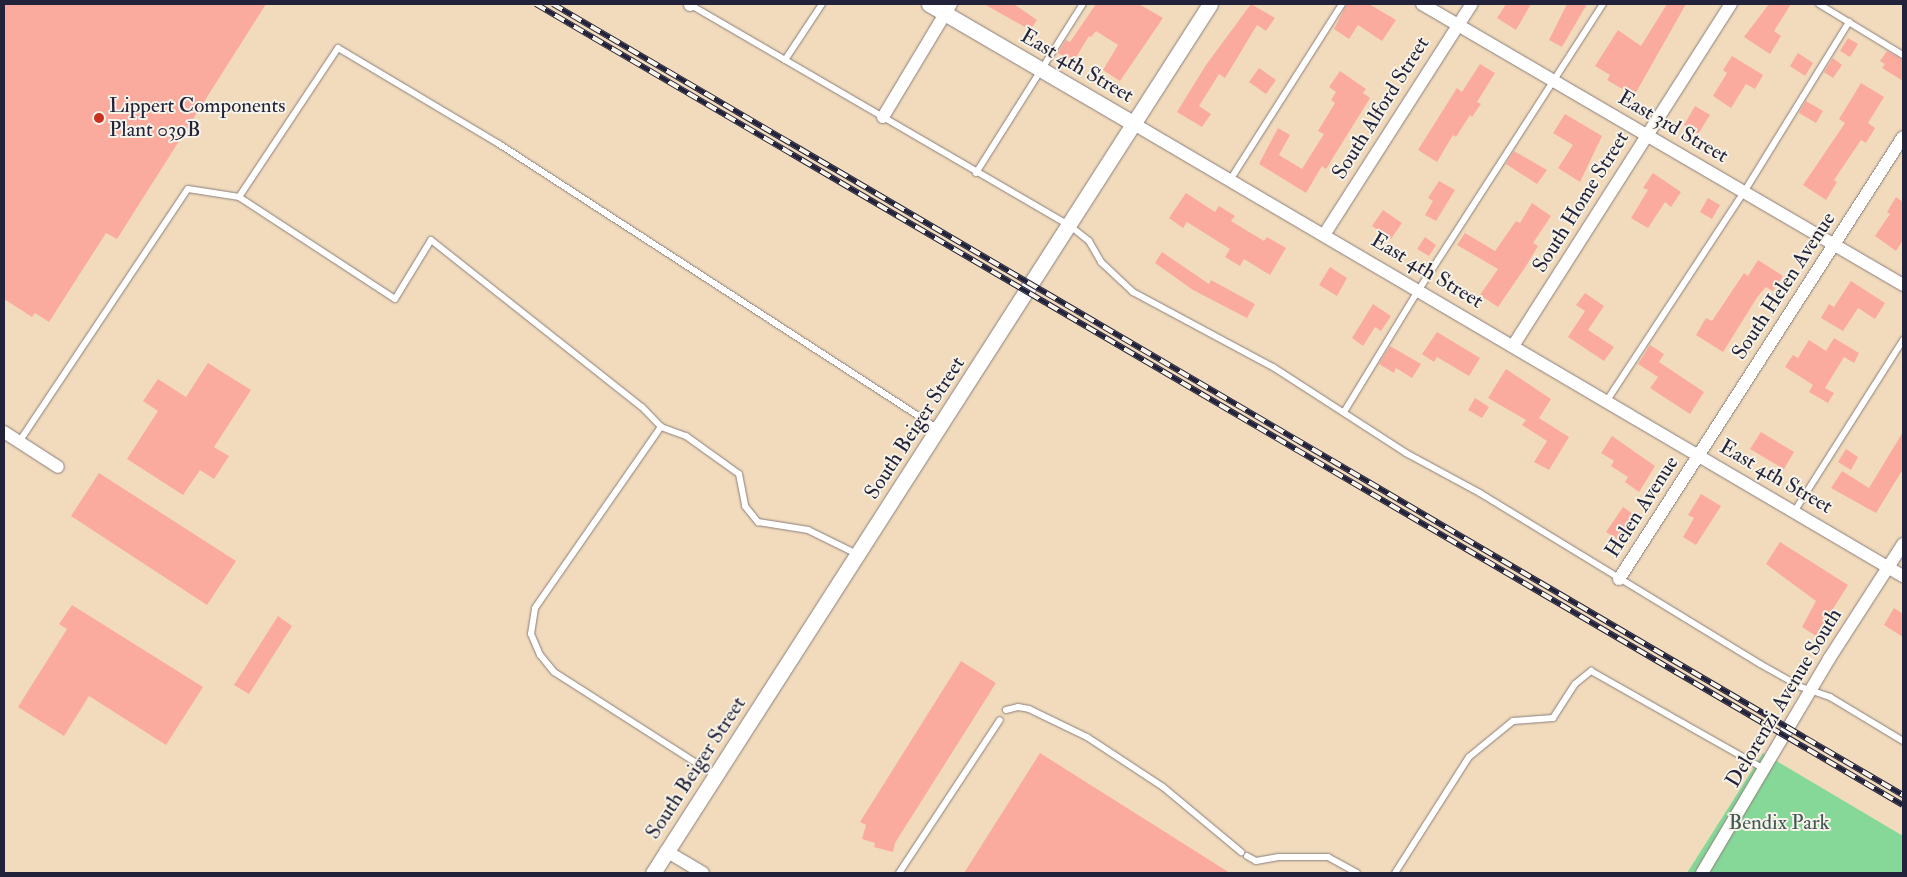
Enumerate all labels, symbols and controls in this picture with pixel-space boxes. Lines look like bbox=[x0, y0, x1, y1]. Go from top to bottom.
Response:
street label: East 4th Street bbox=[1016, 23, 1138, 109]
street label: South Alford Street bbox=[1327, 32, 1435, 184]
street label: East 3rd Street bbox=[1613, 85, 1733, 169]
place label: Lippert Components Plant 039B bbox=[109, 93, 286, 143]
marker: Lippert Components Plant 039B bbox=[93, 112, 105, 124]
street label: South Home Street bbox=[1527, 127, 1635, 277]
street label: South Helen Avenue bbox=[1727, 208, 1841, 364]
street label: East 4th Street bbox=[1366, 228, 1488, 314]
street label: South Beiger Street bbox=[860, 352, 970, 504]
street label: East 4th Street bbox=[1715, 434, 1837, 520]
street label: Helen Avenue bbox=[1600, 452, 1684, 562]
street label: Delorenzi Avenue South bbox=[1721, 604, 1847, 792]
street label: South Beiger Street bbox=[641, 692, 751, 844]
park label: Bendix Park bbox=[1728, 810, 1830, 836]

